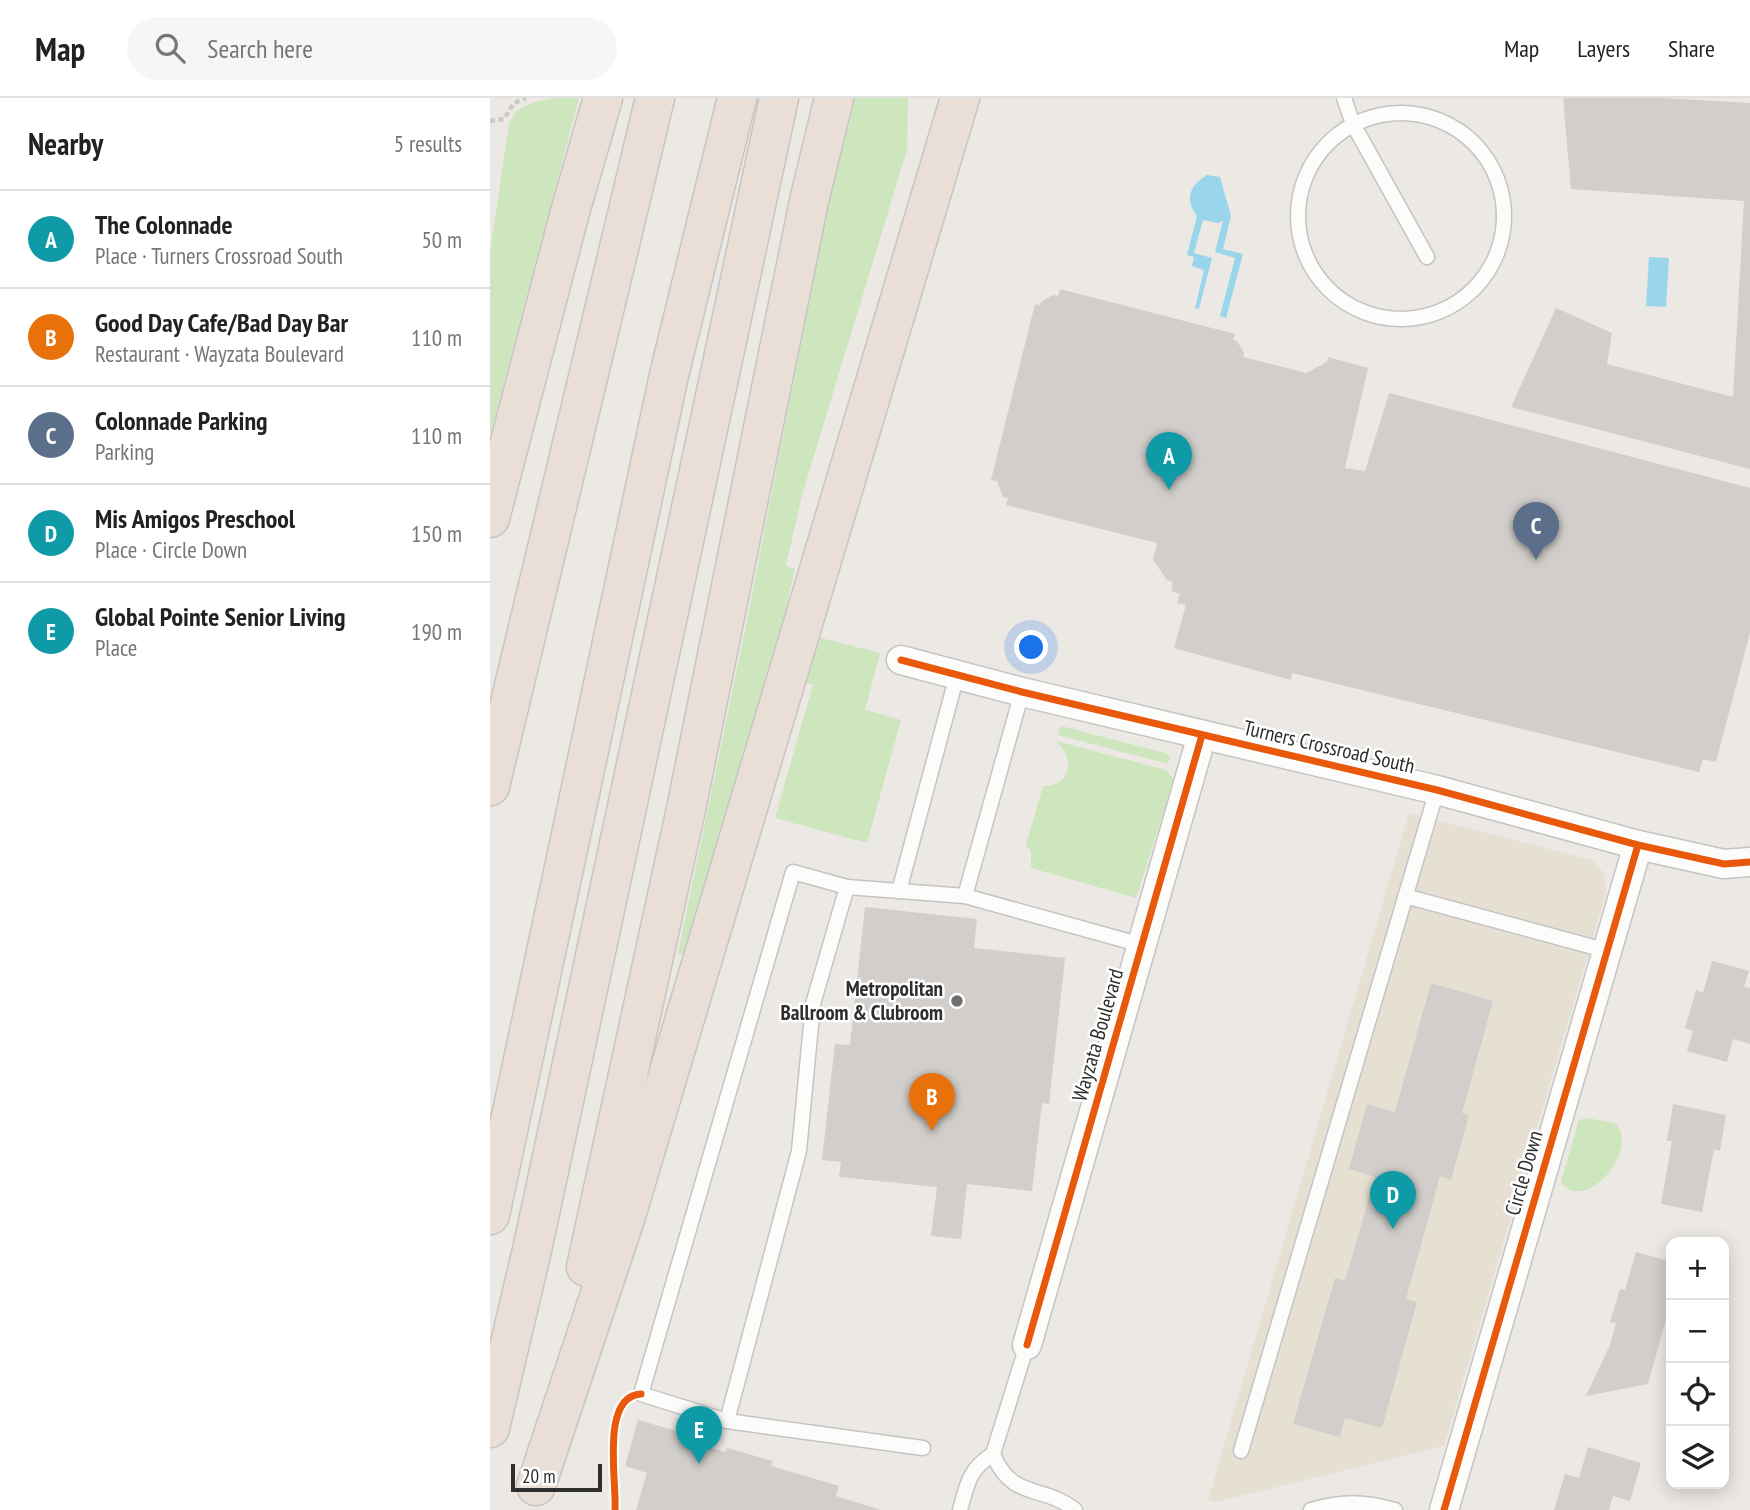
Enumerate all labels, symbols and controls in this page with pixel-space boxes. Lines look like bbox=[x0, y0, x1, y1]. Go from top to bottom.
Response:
search box bbox=[127, 17, 617, 80]
text: Map bbox=[35, 27, 85, 70]
icon: search bbox=[151, 29, 189, 67]
text: Search here bbox=[207, 32, 313, 65]
text: Map bbox=[1504, 33, 1539, 64]
text: Layers bbox=[1577, 33, 1630, 64]
text: Share bbox=[1668, 33, 1715, 64]
text: Nearby bbox=[28, 124, 103, 163]
text: 5 results bbox=[394, 129, 462, 158]
text: The Colonnade bbox=[95, 208, 233, 241]
text: A bbox=[45, 225, 57, 254]
text: 50 m bbox=[421, 225, 462, 254]
text: Place · Turners Crossroad South bbox=[95, 241, 343, 270]
text: Good Day Cafe/Bad Day Bar bbox=[95, 306, 348, 339]
text: B bbox=[45, 323, 57, 352]
text: 110 m bbox=[411, 323, 462, 352]
text: Restaurant · Wayzata Boulevard bbox=[95, 339, 344, 368]
text: Colonnade Parking bbox=[95, 404, 268, 437]
text: C bbox=[46, 421, 56, 450]
text: 110 m bbox=[411, 421, 462, 450]
pin: A bbox=[1146, 432, 1192, 490]
text: Parking bbox=[95, 437, 154, 466]
text: Mis Amigos Preschool bbox=[95, 502, 295, 535]
pin: C bbox=[1513, 502, 1559, 560]
text: D bbox=[45, 519, 57, 548]
text: 150 m bbox=[411, 519, 462, 548]
text: Place · Circle Down bbox=[95, 535, 247, 564]
text: Global Pointe Senior Living bbox=[95, 600, 345, 633]
text: E bbox=[46, 617, 56, 646]
text: 190 m bbox=[411, 617, 462, 646]
your location bbox=[1014, 630, 1048, 664]
text: Place bbox=[95, 633, 137, 662]
street label: Turners Crossroad South bbox=[1241, 714, 1417, 779]
street label: Wayzata Boulevard bbox=[1066, 965, 1129, 1104]
place label: Metropolitan Ballroom & Clubroom bbox=[780, 975, 943, 1026]
marker: Metropolitan Ballroom & Clubroom bbox=[949, 993, 965, 1009]
pin: B bbox=[909, 1073, 955, 1131]
street label: Circle Down bbox=[1499, 1127, 1548, 1218]
pin: D bbox=[1370, 1171, 1416, 1229]
map controls bbox=[1666, 1237, 1729, 1489]
button: + bbox=[1666, 1237, 1729, 1300]
button: − bbox=[1666, 1300, 1729, 1363]
button: locate bbox=[1666, 1363, 1729, 1426]
pin: E bbox=[676, 1406, 722, 1464]
button: layers bbox=[1666, 1426, 1729, 1489]
scale bar bbox=[511, 1461, 602, 1493]
text: 20 m bbox=[522, 1464, 556, 1488]

